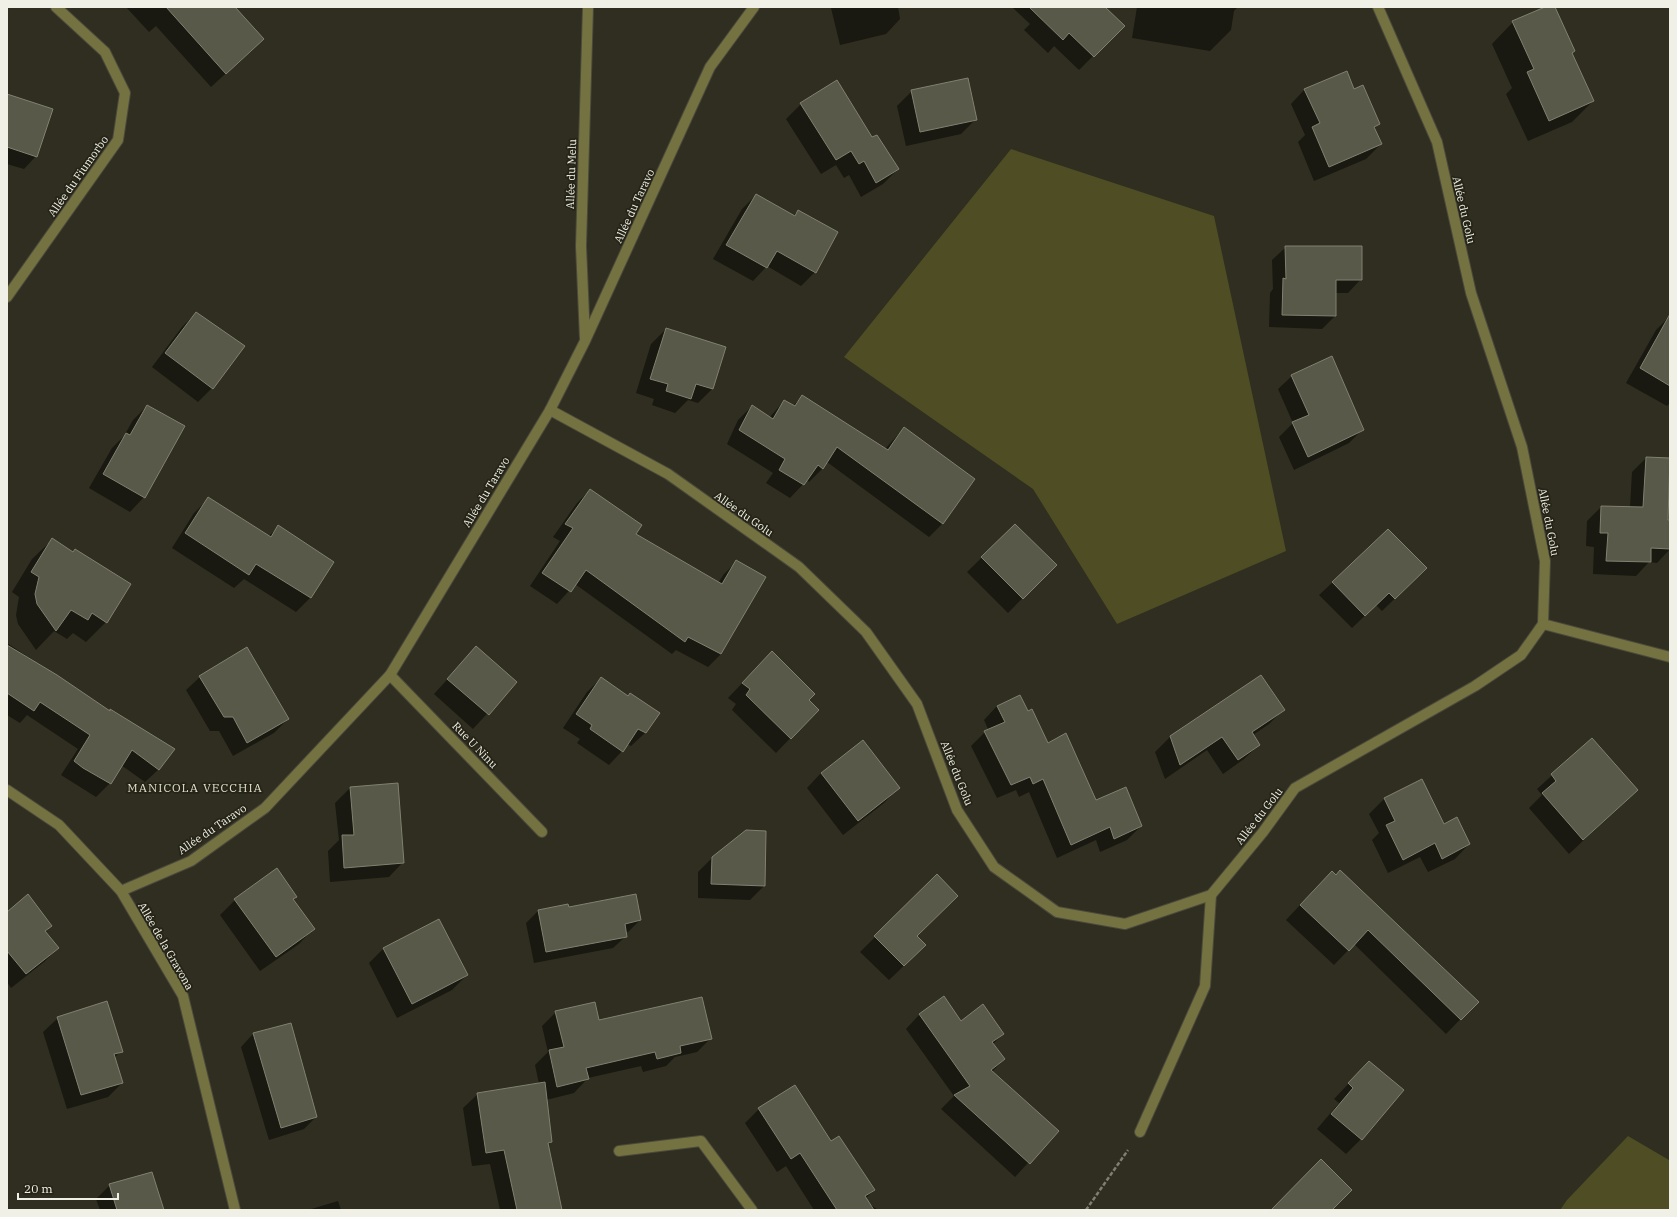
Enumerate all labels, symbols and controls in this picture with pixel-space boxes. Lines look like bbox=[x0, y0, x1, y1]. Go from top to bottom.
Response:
street label: Allée du Fiumorbo bbox=[45, 133, 111, 219]
street label: Allée du Melu bbox=[563, 139, 579, 209]
street label: Allée du Taravo bbox=[611, 167, 657, 245]
street label: Allée du Golu bbox=[1449, 175, 1479, 245]
street label: Allée du Taravo bbox=[459, 454, 513, 530]
street label: Allée du Golu bbox=[1536, 487, 1562, 557]
street label: Allée du Golu bbox=[712, 489, 776, 540]
street label: Rue U Ninu bbox=[449, 719, 501, 771]
street label: Allée du Golu bbox=[938, 739, 976, 808]
district label: MANICOLA VECCHIA bbox=[127, 780, 263, 795]
street label: Allée du Golu bbox=[1232, 784, 1286, 847]
street label: Allée du Taravo bbox=[175, 801, 249, 857]
street label: Allée de la Gravona bbox=[135, 900, 197, 992]
scale bar bbox=[18, 1175, 118, 1201]
text: 20 m bbox=[24, 1181, 53, 1196]

